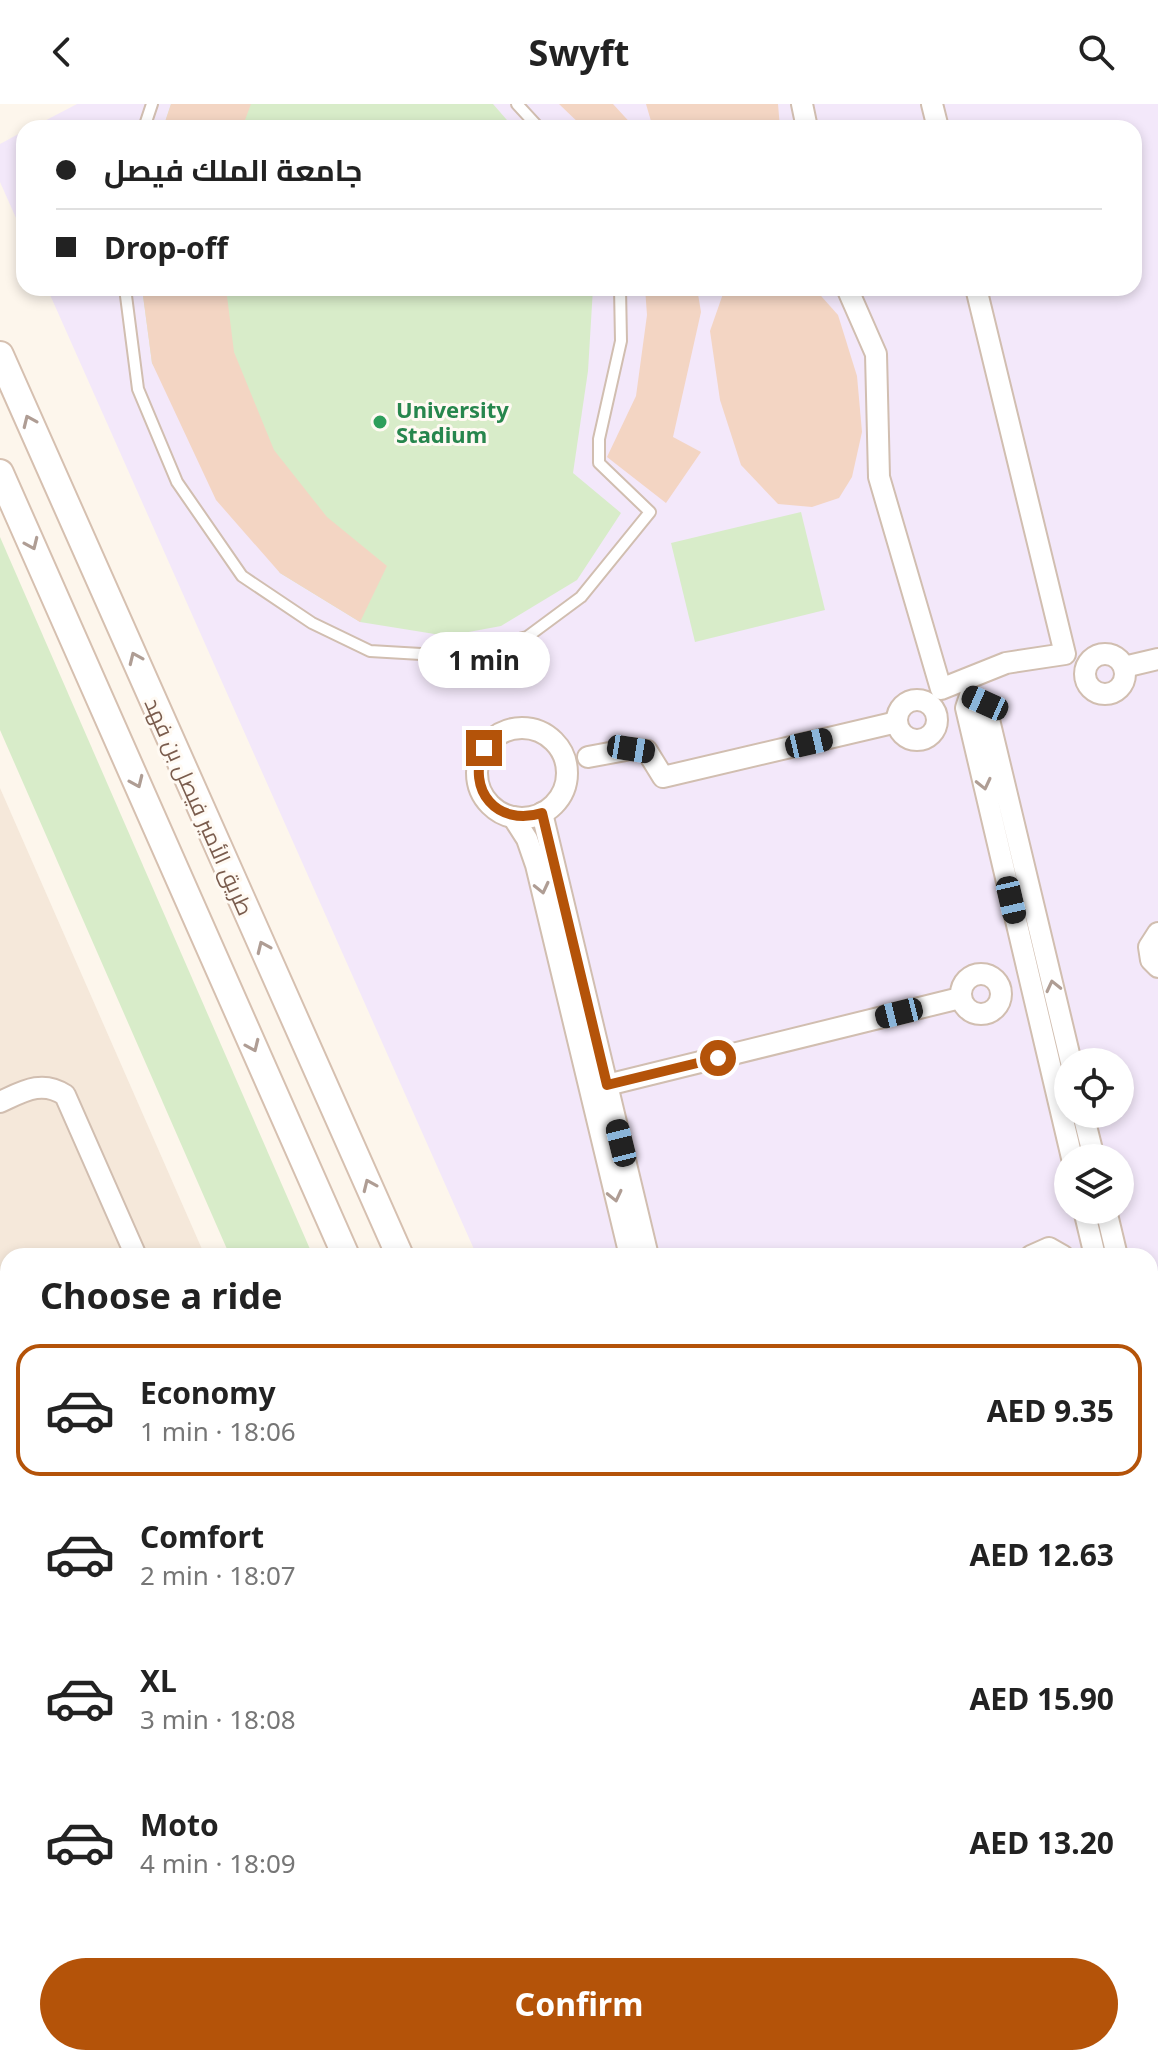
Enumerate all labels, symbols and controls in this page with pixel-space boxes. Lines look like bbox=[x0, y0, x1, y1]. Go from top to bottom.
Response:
text: Swyft bbox=[529, 28, 629, 77]
icon: back bbox=[40, 30, 84, 74]
icon: search bbox=[1074, 30, 1118, 74]
text: جامعة الملك فيصل bbox=[104, 149, 362, 190]
text: Drop-off bbox=[104, 227, 228, 268]
place label: University Stadium bbox=[396, 394, 509, 449]
marker: University Stadium bbox=[371, 413, 389, 431]
one-way arrow bbox=[23, 415, 39, 429]
one-way arrow bbox=[22, 536, 38, 550]
callout: 1 min bbox=[418, 632, 550, 688]
text: 1 min bbox=[448, 642, 520, 678]
one-way arrow bbox=[128, 652, 144, 667]
car bbox=[958, 682, 1012, 724]
street label: طريق الأمير فيصل بن فهد bbox=[138, 692, 262, 920]
car bbox=[783, 726, 835, 760]
route end bbox=[466, 730, 502, 766]
car bbox=[605, 733, 657, 765]
one-way arrow bbox=[127, 774, 143, 788]
one-way arrow bbox=[975, 777, 992, 790]
car bbox=[994, 874, 1028, 926]
one-way arrow bbox=[533, 881, 550, 895]
one-way arrow bbox=[257, 941, 273, 955]
one-way arrow bbox=[1045, 980, 1062, 994]
car bbox=[873, 996, 925, 1030]
one-way arrow bbox=[243, 1037, 259, 1052]
route start bbox=[700, 1040, 736, 1076]
map controls bbox=[1054, 1048, 1134, 1224]
button: locate bbox=[1054, 1048, 1134, 1128]
car bbox=[604, 1117, 638, 1169]
button: layers bbox=[1054, 1144, 1134, 1224]
one-way arrow bbox=[362, 1179, 378, 1193]
one-way arrow bbox=[606, 1188, 623, 1202]
text: Choose a ride bbox=[40, 1271, 282, 1320]
text: Economy bbox=[140, 1372, 276, 1413]
icon: car bbox=[44, 1374, 116, 1446]
text: AED 9.35 bbox=[987, 1390, 1114, 1431]
text: 1 min · 18:06 bbox=[140, 1413, 296, 1449]
text: Comfort bbox=[140, 1516, 264, 1557]
icon: car bbox=[44, 1518, 116, 1590]
text: AED 12.63 bbox=[970, 1534, 1114, 1575]
text: 2 min · 18:07 bbox=[140, 1557, 296, 1593]
text: XL bbox=[140, 1660, 177, 1701]
icon: car bbox=[44, 1662, 116, 1734]
text: AED 15.90 bbox=[970, 1678, 1114, 1719]
text: 3 min · 18:08 bbox=[140, 1701, 296, 1737]
text: Moto bbox=[140, 1804, 219, 1845]
icon: car bbox=[44, 1806, 116, 1878]
text: AED 13.20 bbox=[970, 1822, 1114, 1863]
text: 4 min · 18:09 bbox=[140, 1845, 296, 1881]
button: Confirm bbox=[40, 1958, 1118, 2050]

